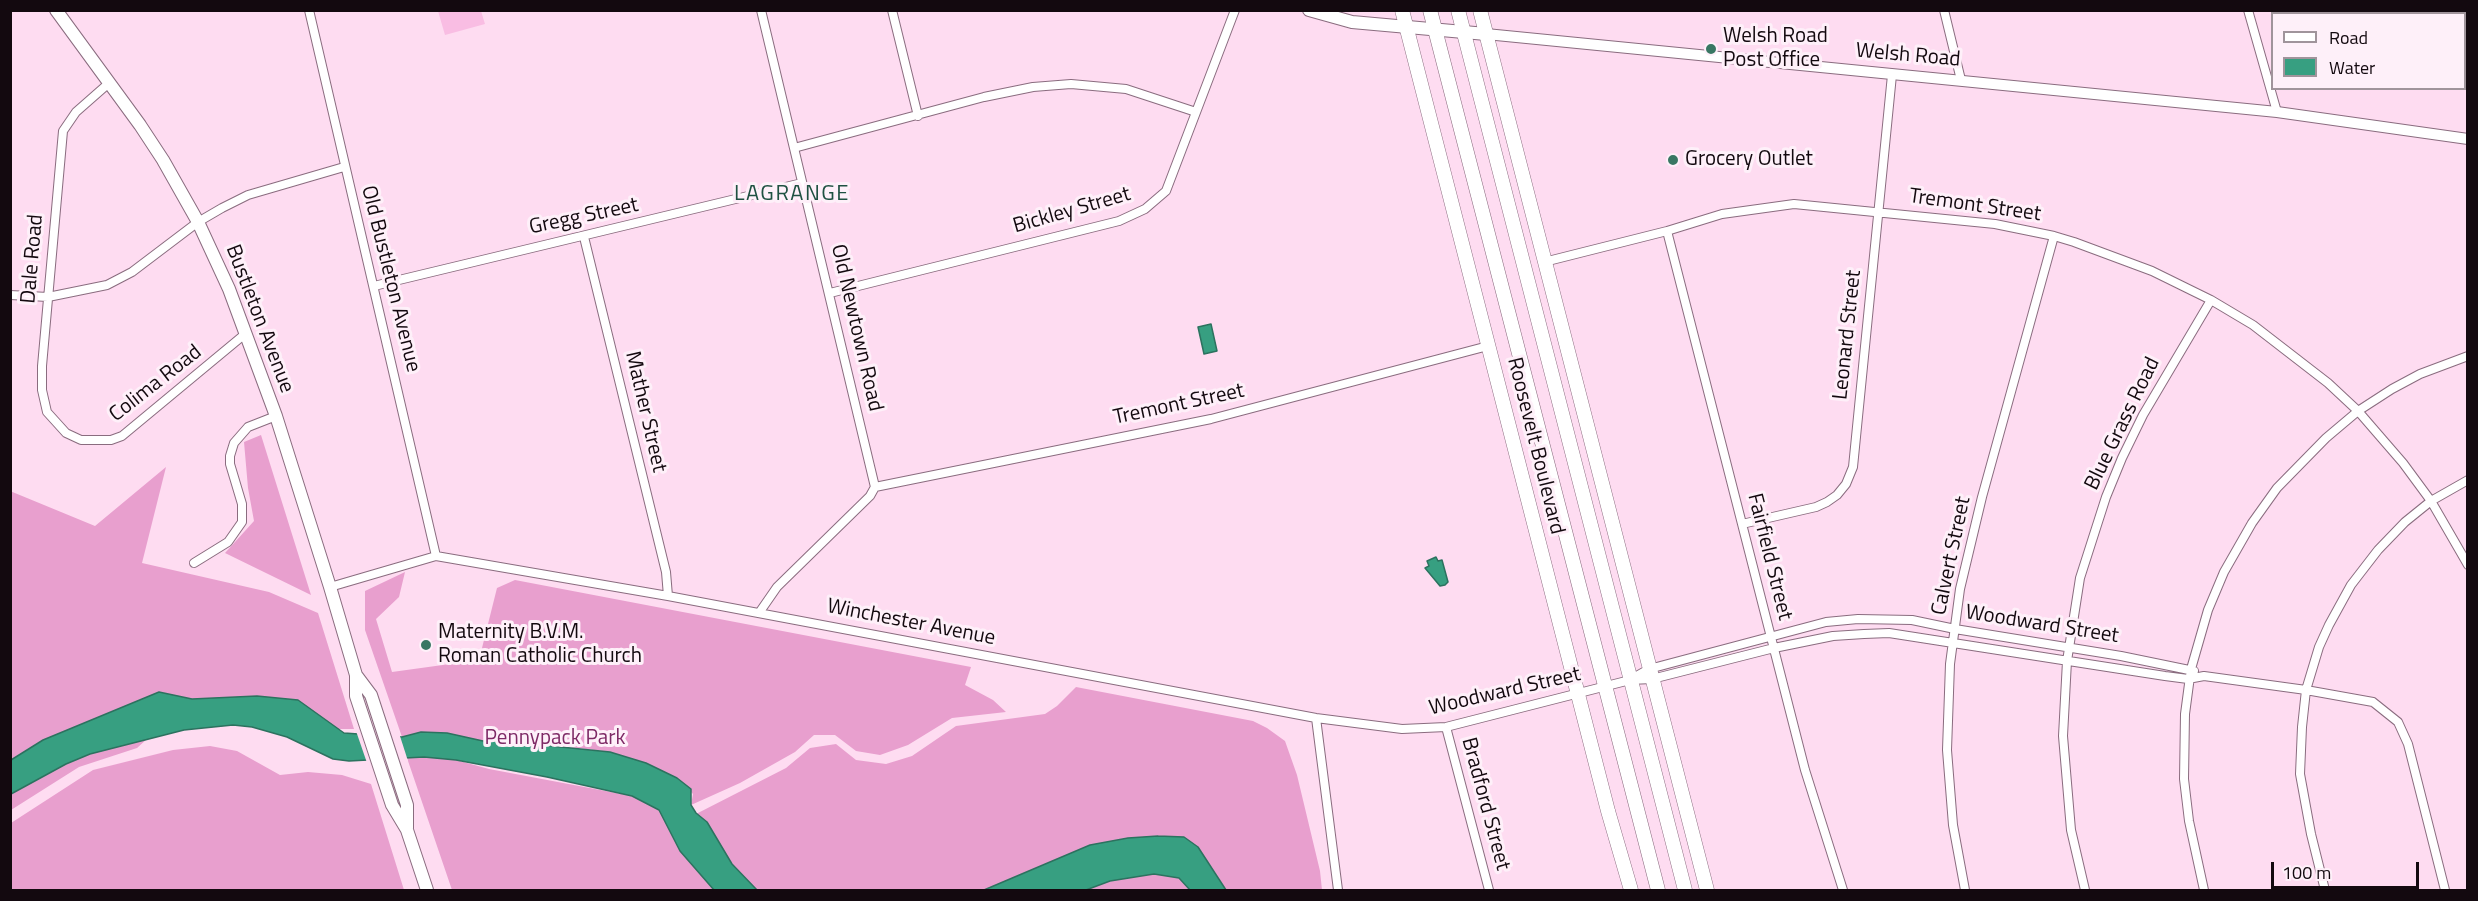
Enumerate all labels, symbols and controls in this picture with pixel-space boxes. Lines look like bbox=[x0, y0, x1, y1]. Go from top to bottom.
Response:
legend bbox=[2271, 12, 2466, 90]
place label: Welsh Road Post Office bbox=[1723, 24, 1828, 74]
text: Road bbox=[2329, 24, 2368, 51]
street label: Welsh Road bbox=[1855, 39, 1961, 73]
marker: Welsh Road Post Office bbox=[1704, 42, 1718, 56]
text: Water bbox=[2329, 54, 2375, 81]
place label: Grocery Outlet bbox=[1685, 147, 1813, 173]
marker: Grocery Outlet bbox=[1666, 153, 1680, 167]
district label: LAGRANGE bbox=[734, 182, 850, 208]
street label: Bickley Street bbox=[1010, 182, 1134, 240]
street label: Old Bustleton Avenue bbox=[355, 183, 425, 375]
street label: Tremont Street bbox=[1907, 184, 2043, 228]
street label: Gregg Street bbox=[527, 193, 641, 241]
street label: Dale Road bbox=[17, 213, 49, 305]
street label: Bustleton Avenue bbox=[219, 241, 299, 397]
street label: Old Newtown Road bbox=[825, 242, 887, 414]
street label: Leonard Street bbox=[1829, 269, 1867, 401]
street label: Colima Road bbox=[105, 340, 207, 428]
street label: Mather Street bbox=[619, 349, 671, 475]
street label: Blue Grass Road bbox=[2080, 354, 2166, 494]
street label: Roosevelt Boulevard bbox=[1501, 355, 1569, 537]
street label: Tremont Street bbox=[1111, 379, 1247, 431]
street label: Fairfield Street bbox=[1741, 491, 1797, 623]
street label: Calvert Street bbox=[1927, 494, 1977, 618]
street label: Winchester Avenue bbox=[825, 594, 997, 652]
street label: Woodward Street bbox=[1964, 600, 2120, 650]
place label: Maternity B.V.M. Roman Catholic Church bbox=[438, 620, 642, 670]
marker: Maternity B.V.M. Roman Catholic Church bbox=[419, 638, 433, 652]
street label: Woodward Street bbox=[1427, 662, 1583, 722]
park label: Pennypack Park bbox=[484, 726, 626, 752]
street label: Bradford Street bbox=[1455, 735, 1515, 873]
scale bar bbox=[2274, 850, 2422, 888]
text: 100 m bbox=[2282, 859, 2331, 886]

